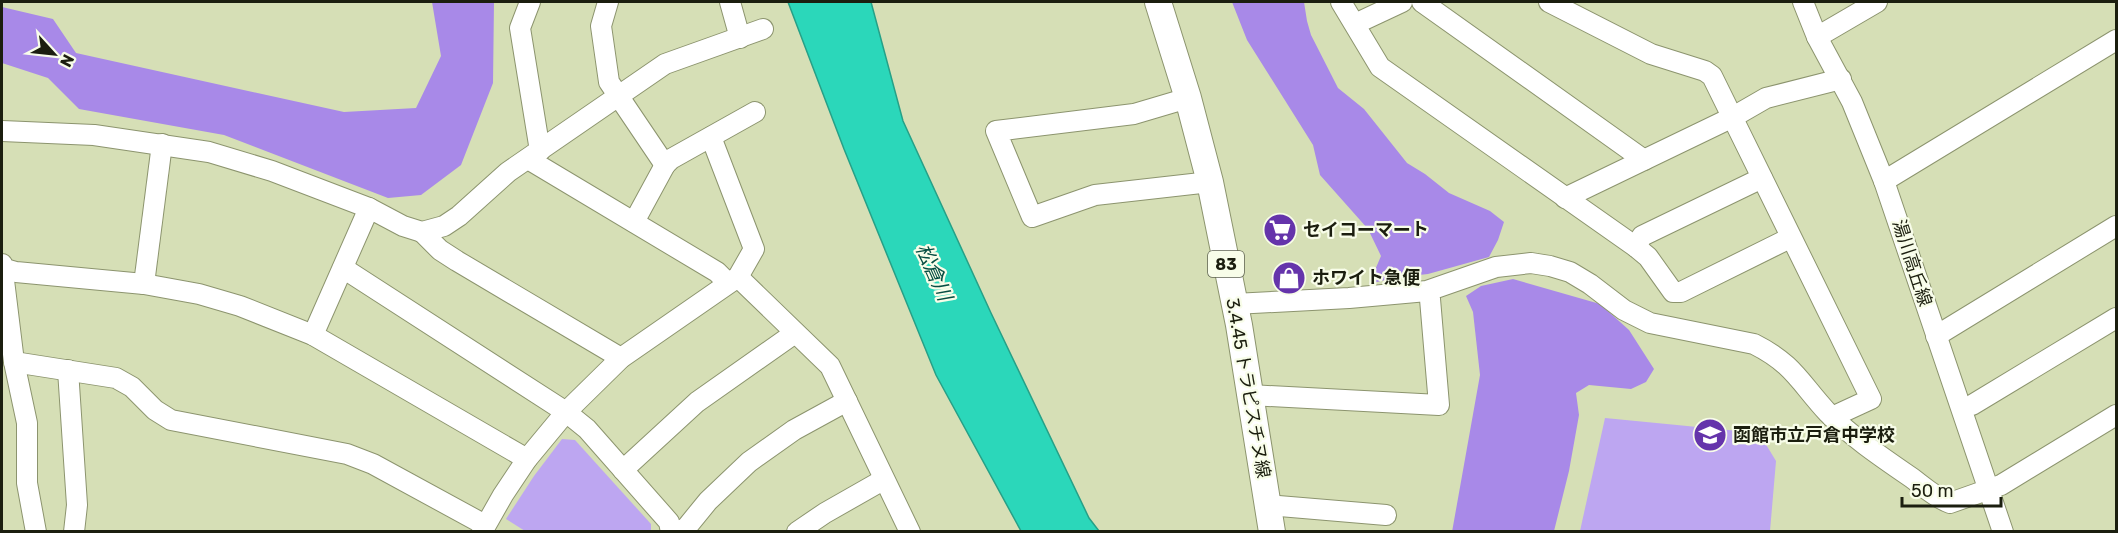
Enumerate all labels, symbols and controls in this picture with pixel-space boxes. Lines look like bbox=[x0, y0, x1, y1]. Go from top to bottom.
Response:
north arrow bbox=[24, 24, 84, 84]
text: N bbox=[56, 51, 78, 70]
supermarket icon: セイコーマート bbox=[1262, 212, 1298, 248]
street label: 湯川高丘線 bbox=[1888, 217, 1936, 309]
place label: セイコーマート bbox=[1303, 219, 1429, 241]
water label: 松倉川 bbox=[911, 240, 958, 306]
road number: 83 bbox=[1208, 251, 1244, 277]
shop icon: ホワイト急便 bbox=[1271, 260, 1307, 296]
place label: ホワイト急便 bbox=[1312, 267, 1421, 289]
street label: 3.4.45 トラピスチヌ線 bbox=[1221, 296, 1275, 480]
school or university icon: 函館市立戸倉中学校 bbox=[1692, 417, 1728, 453]
place label: 函館市立戸倉中学校 bbox=[1733, 424, 1895, 446]
scale bar bbox=[1902, 470, 2001, 508]
text: 50 m bbox=[1911, 480, 1954, 502]

